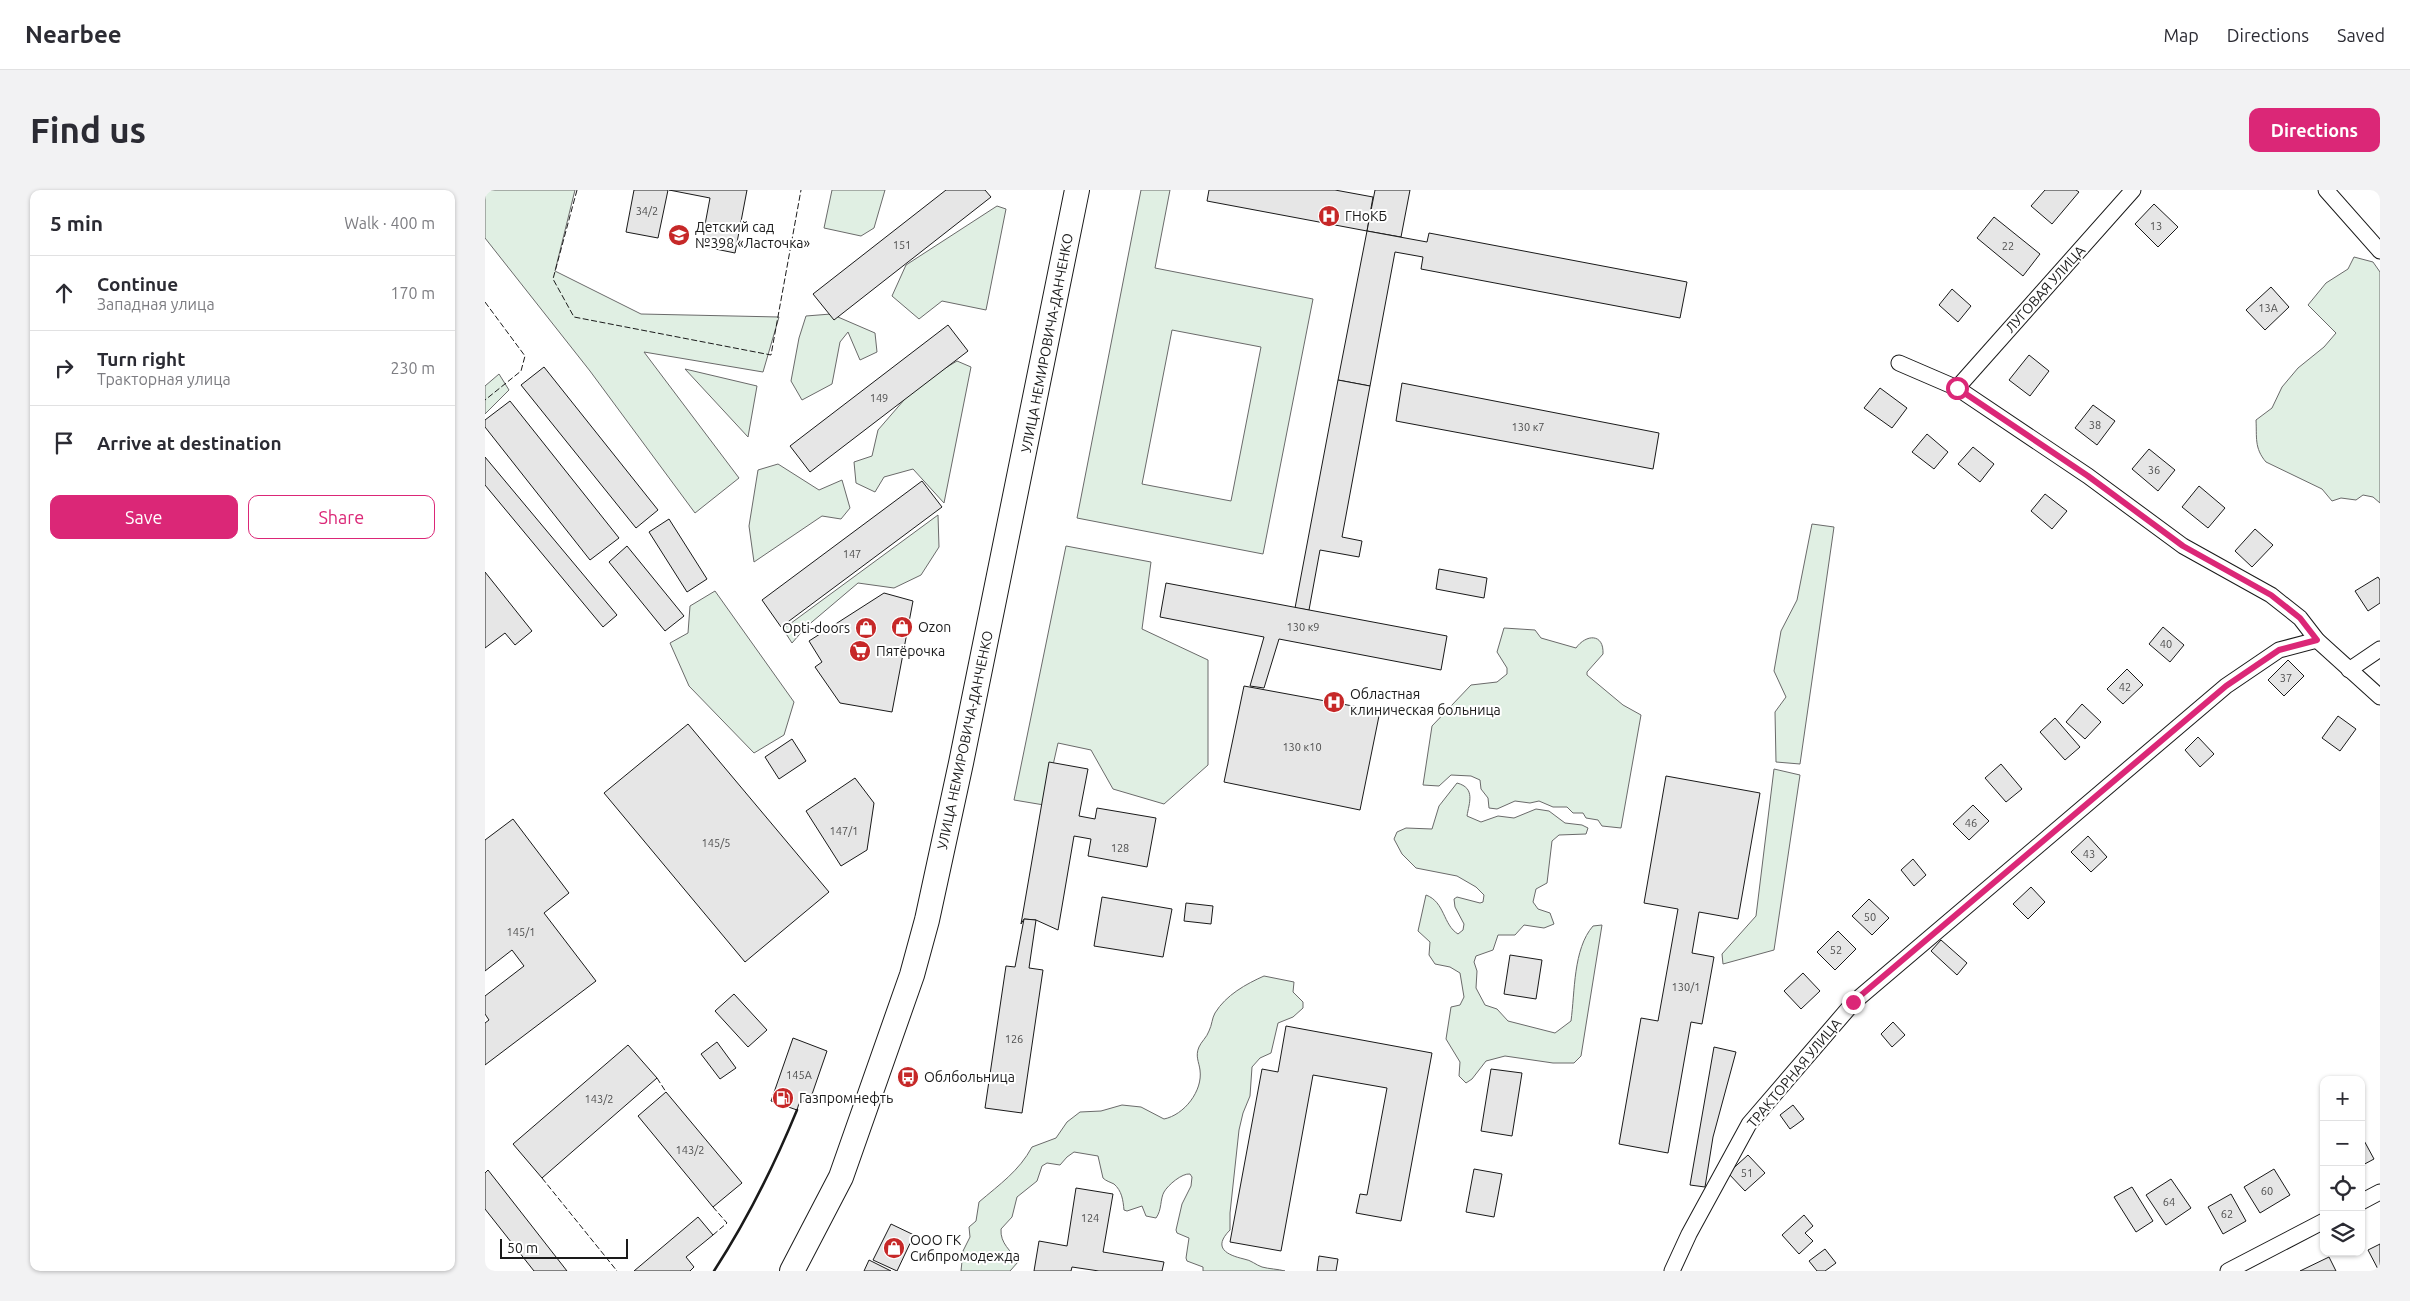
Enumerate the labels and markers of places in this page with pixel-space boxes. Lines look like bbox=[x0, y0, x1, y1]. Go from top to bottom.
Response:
hospital icon: ГНоКБ bbox=[1317, 204, 1341, 228]
place label: ГНоКБ bbox=[1345, 208, 1387, 224]
place label: Детский сад №398 «Ласточка» bbox=[695, 219, 811, 251]
school or university icon: Детский сад №398 «Ласточка» bbox=[667, 223, 691, 247]
shop icon: Ozon bbox=[890, 615, 914, 639]
shop icon: Opti-doors bbox=[854, 616, 878, 640]
place label: Ozon bbox=[918, 619, 951, 635]
place label: Opti-doors bbox=[782, 620, 850, 636]
supermarket icon: Пятёрочка bbox=[848, 639, 872, 663]
place label: Пятёрочка bbox=[876, 643, 945, 659]
place label: Областная клиническая больница bbox=[1350, 686, 1501, 718]
hospital icon: Областная клиническая больница bbox=[1322, 690, 1346, 714]
bus stop icon: Облбольница bbox=[896, 1065, 920, 1089]
place label: Облбольница bbox=[924, 1069, 1015, 1085]
fuel station icon: Газпромнефть bbox=[771, 1086, 795, 1110]
place label: Газпромнефть bbox=[799, 1090, 893, 1106]
place label: ООО ГК Сибпромодежда bbox=[910, 1232, 1020, 1264]
shop icon: ООО ГК Сибпромодежда bbox=[882, 1236, 906, 1260]

